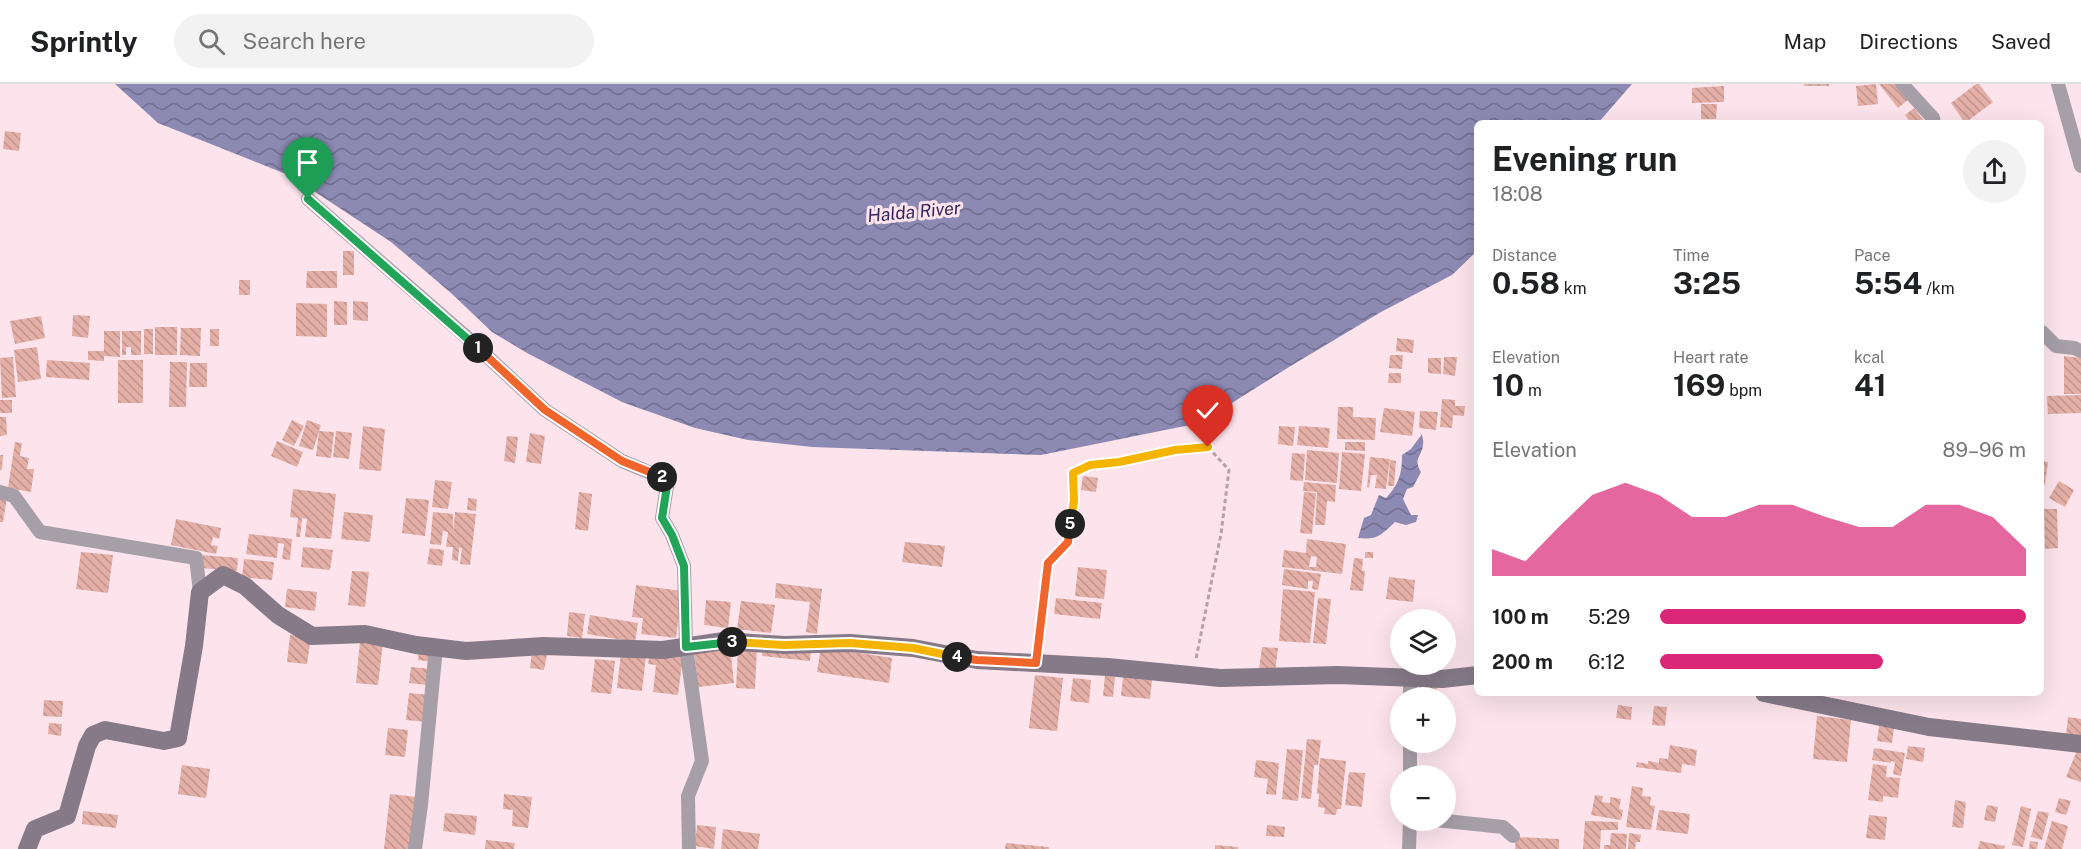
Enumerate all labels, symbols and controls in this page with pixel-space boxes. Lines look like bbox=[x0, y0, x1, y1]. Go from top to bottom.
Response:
search box bbox=[174, 14, 594, 68]
text: Sprintly bbox=[30, 25, 138, 58]
icon: search bbox=[195, 25, 228, 58]
text: Search here bbox=[243, 28, 366, 54]
text: Map bbox=[1784, 29, 1826, 54]
text: Directions bbox=[1859, 29, 1958, 54]
text: Saved bbox=[1991, 29, 2051, 54]
pin bbox=[282, 137, 333, 199]
text: Evening run bbox=[1492, 140, 1677, 178]
button: share bbox=[1963, 140, 2026, 203]
icon: arrive bbox=[291, 146, 324, 179]
text: 18:08 bbox=[1492, 182, 1543, 206]
water label: Halda River bbox=[867, 197, 962, 226]
text: Distance bbox=[1492, 246, 1557, 265]
text: Time bbox=[1673, 246, 1709, 265]
text: Pace bbox=[1854, 246, 1891, 265]
text: 0.58 bbox=[1492, 265, 1560, 301]
text: 3:25 bbox=[1673, 265, 1741, 301]
text: 5:54 bbox=[1854, 265, 1922, 301]
text: km bbox=[1560, 279, 1587, 298]
text: /km bbox=[1922, 279, 1955, 298]
pin: 1 bbox=[463, 333, 493, 363]
text: 1 bbox=[475, 338, 481, 357]
text: Elevation bbox=[1492, 348, 1560, 367]
text: Heart rate bbox=[1673, 348, 1749, 367]
text: kcal bbox=[1854, 348, 1885, 367]
text: 10 bbox=[1492, 367, 1524, 403]
text: 169 bbox=[1673, 367, 1725, 403]
text: 41 bbox=[1854, 367, 1887, 403]
text: m bbox=[1524, 381, 1542, 400]
text: bpm bbox=[1725, 381, 1762, 400]
pin bbox=[1182, 385, 1233, 447]
icon: check bbox=[1191, 394, 1224, 427]
text: Elevation bbox=[1492, 438, 1577, 462]
text: 89–96 m bbox=[1943, 438, 2026, 462]
pin: 2 bbox=[647, 462, 677, 492]
text: 2 bbox=[657, 467, 667, 486]
pin: 5 bbox=[1055, 509, 1085, 539]
text: 5 bbox=[1065, 514, 1075, 533]
text: 100 m bbox=[1492, 605, 1549, 629]
text: 5:29 bbox=[1588, 605, 1630, 629]
map controls bbox=[1390, 609, 1456, 831]
button: layers bbox=[1390, 609, 1456, 675]
pin: 3 bbox=[717, 627, 747, 657]
text: 3 bbox=[727, 632, 737, 651]
pin: 4 bbox=[942, 642, 972, 672]
text: 4 bbox=[952, 647, 962, 666]
text: 200 m bbox=[1492, 650, 1553, 674]
text: 6:12 bbox=[1588, 650, 1625, 674]
button: + bbox=[1390, 687, 1456, 753]
button: − bbox=[1390, 765, 1456, 831]

